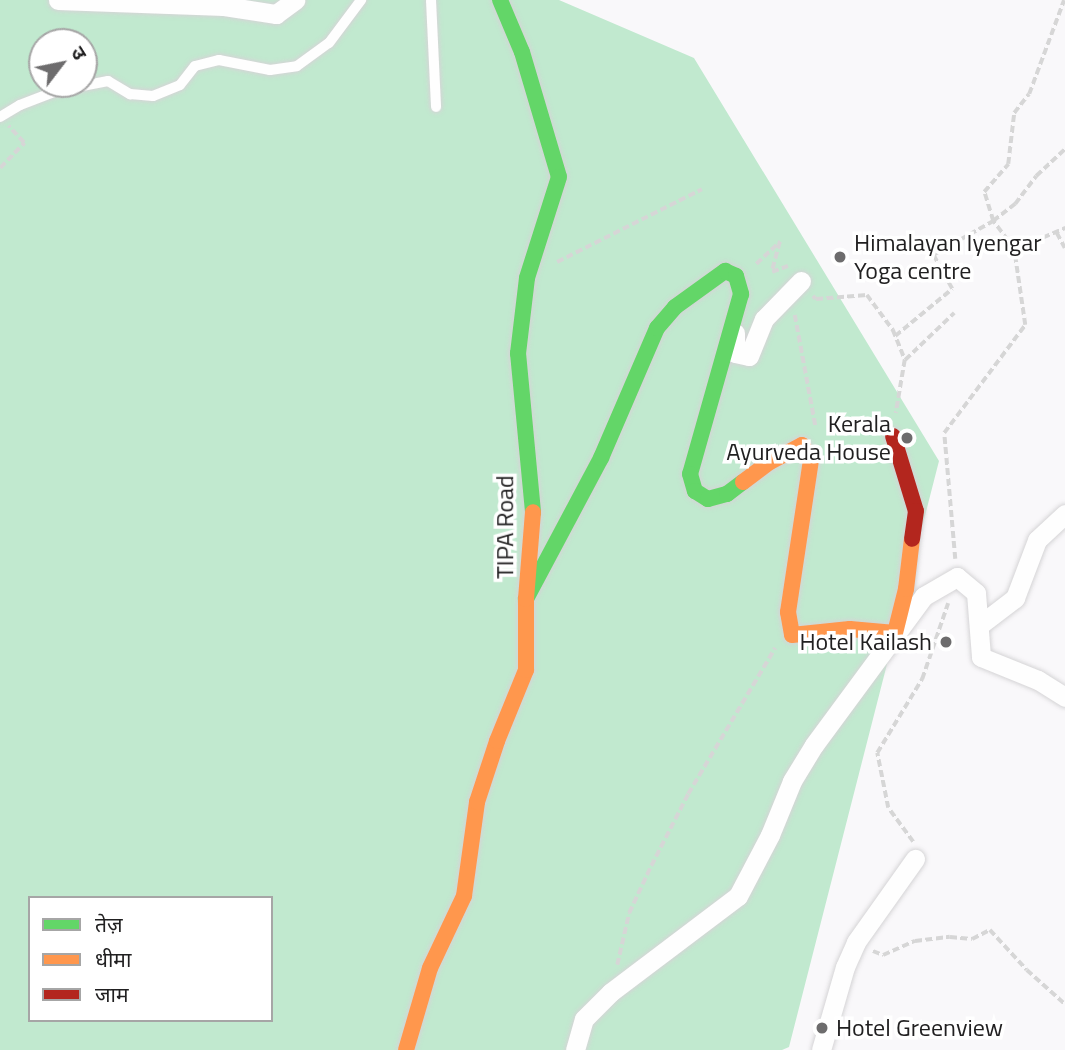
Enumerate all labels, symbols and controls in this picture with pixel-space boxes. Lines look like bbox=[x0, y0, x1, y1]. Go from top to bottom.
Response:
north arrow bbox=[28, 28, 98, 98]
text: उ bbox=[64, 40, 95, 65]
place label: Himalayan Iyengar Yoga centre bbox=[854, 229, 1042, 285]
marker: Himalayan Iyengar Yoga centre bbox=[832, 249, 848, 265]
place label: Kerala Ayurveda House bbox=[726, 410, 891, 466]
marker: Kerala Ayurveda House bbox=[897, 428, 917, 448]
street label: TIPA Road bbox=[491, 475, 519, 579]
place label: Hotel Kailash bbox=[799, 628, 932, 656]
marker: Hotel Kailash bbox=[938, 634, 954, 650]
legend bbox=[28, 896, 273, 1022]
text: तेज़ bbox=[95, 908, 123, 940]
text: धीमा bbox=[95, 943, 131, 975]
text: जाम bbox=[95, 978, 129, 1010]
place label: Hotel Greenview bbox=[836, 1014, 1003, 1042]
marker: Hotel Greenview bbox=[814, 1020, 830, 1036]

